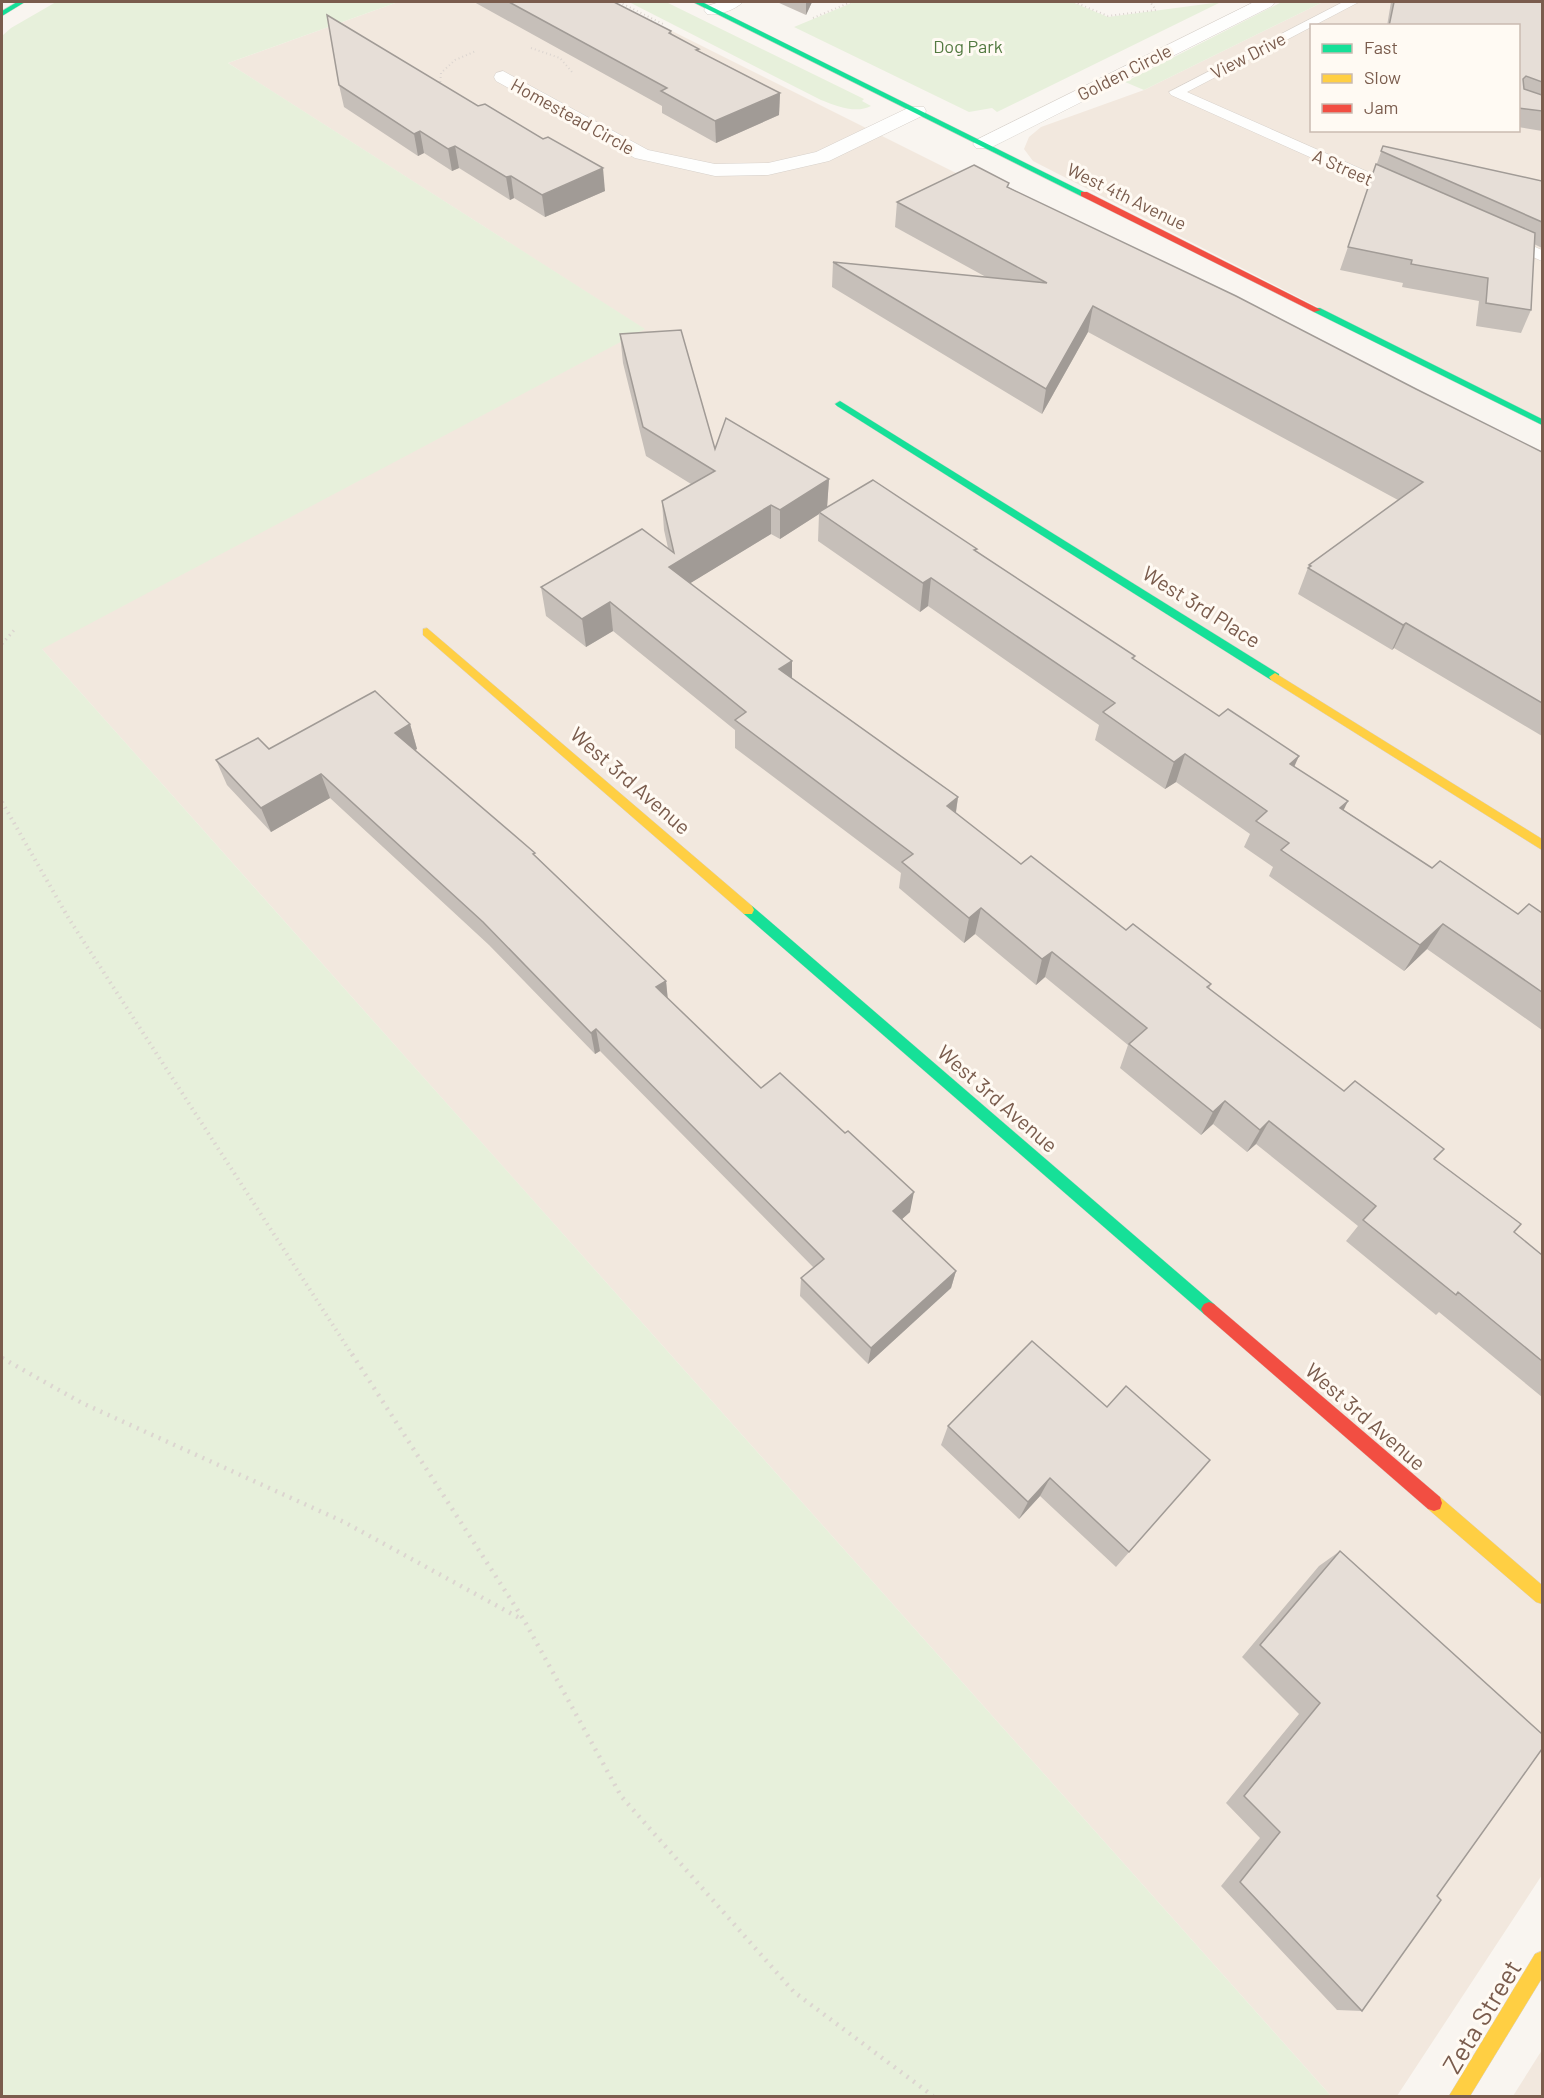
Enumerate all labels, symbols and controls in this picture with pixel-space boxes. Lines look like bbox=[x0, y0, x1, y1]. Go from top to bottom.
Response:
legend bbox=[1310, 24, 1520, 132]
street label: View Drive bbox=[1207, 27, 1289, 83]
park label: Dog Park bbox=[933, 35, 1003, 57]
text: Fast bbox=[1364, 36, 1398, 58]
street label: Golden Circle bbox=[1073, 39, 1175, 105]
text: Slow bbox=[1364, 66, 1401, 88]
street label: Homestead Circle bbox=[507, 73, 639, 159]
text: Jam bbox=[1364, 96, 1398, 118]
street label: A Street bbox=[1309, 144, 1377, 190]
street label: West 4th Avenue bbox=[1064, 158, 1190, 234]
street label: West 3rd Place bbox=[1138, 560, 1266, 652]
street label: West 3rd Avenue bbox=[566, 721, 696, 839]
street label: West 3rd Avenue bbox=[933, 1039, 1063, 1157]
street label: West 3rd Avenue bbox=[1301, 1357, 1431, 1475]
street label: Zeta Street bbox=[1435, 1954, 1527, 2078]

